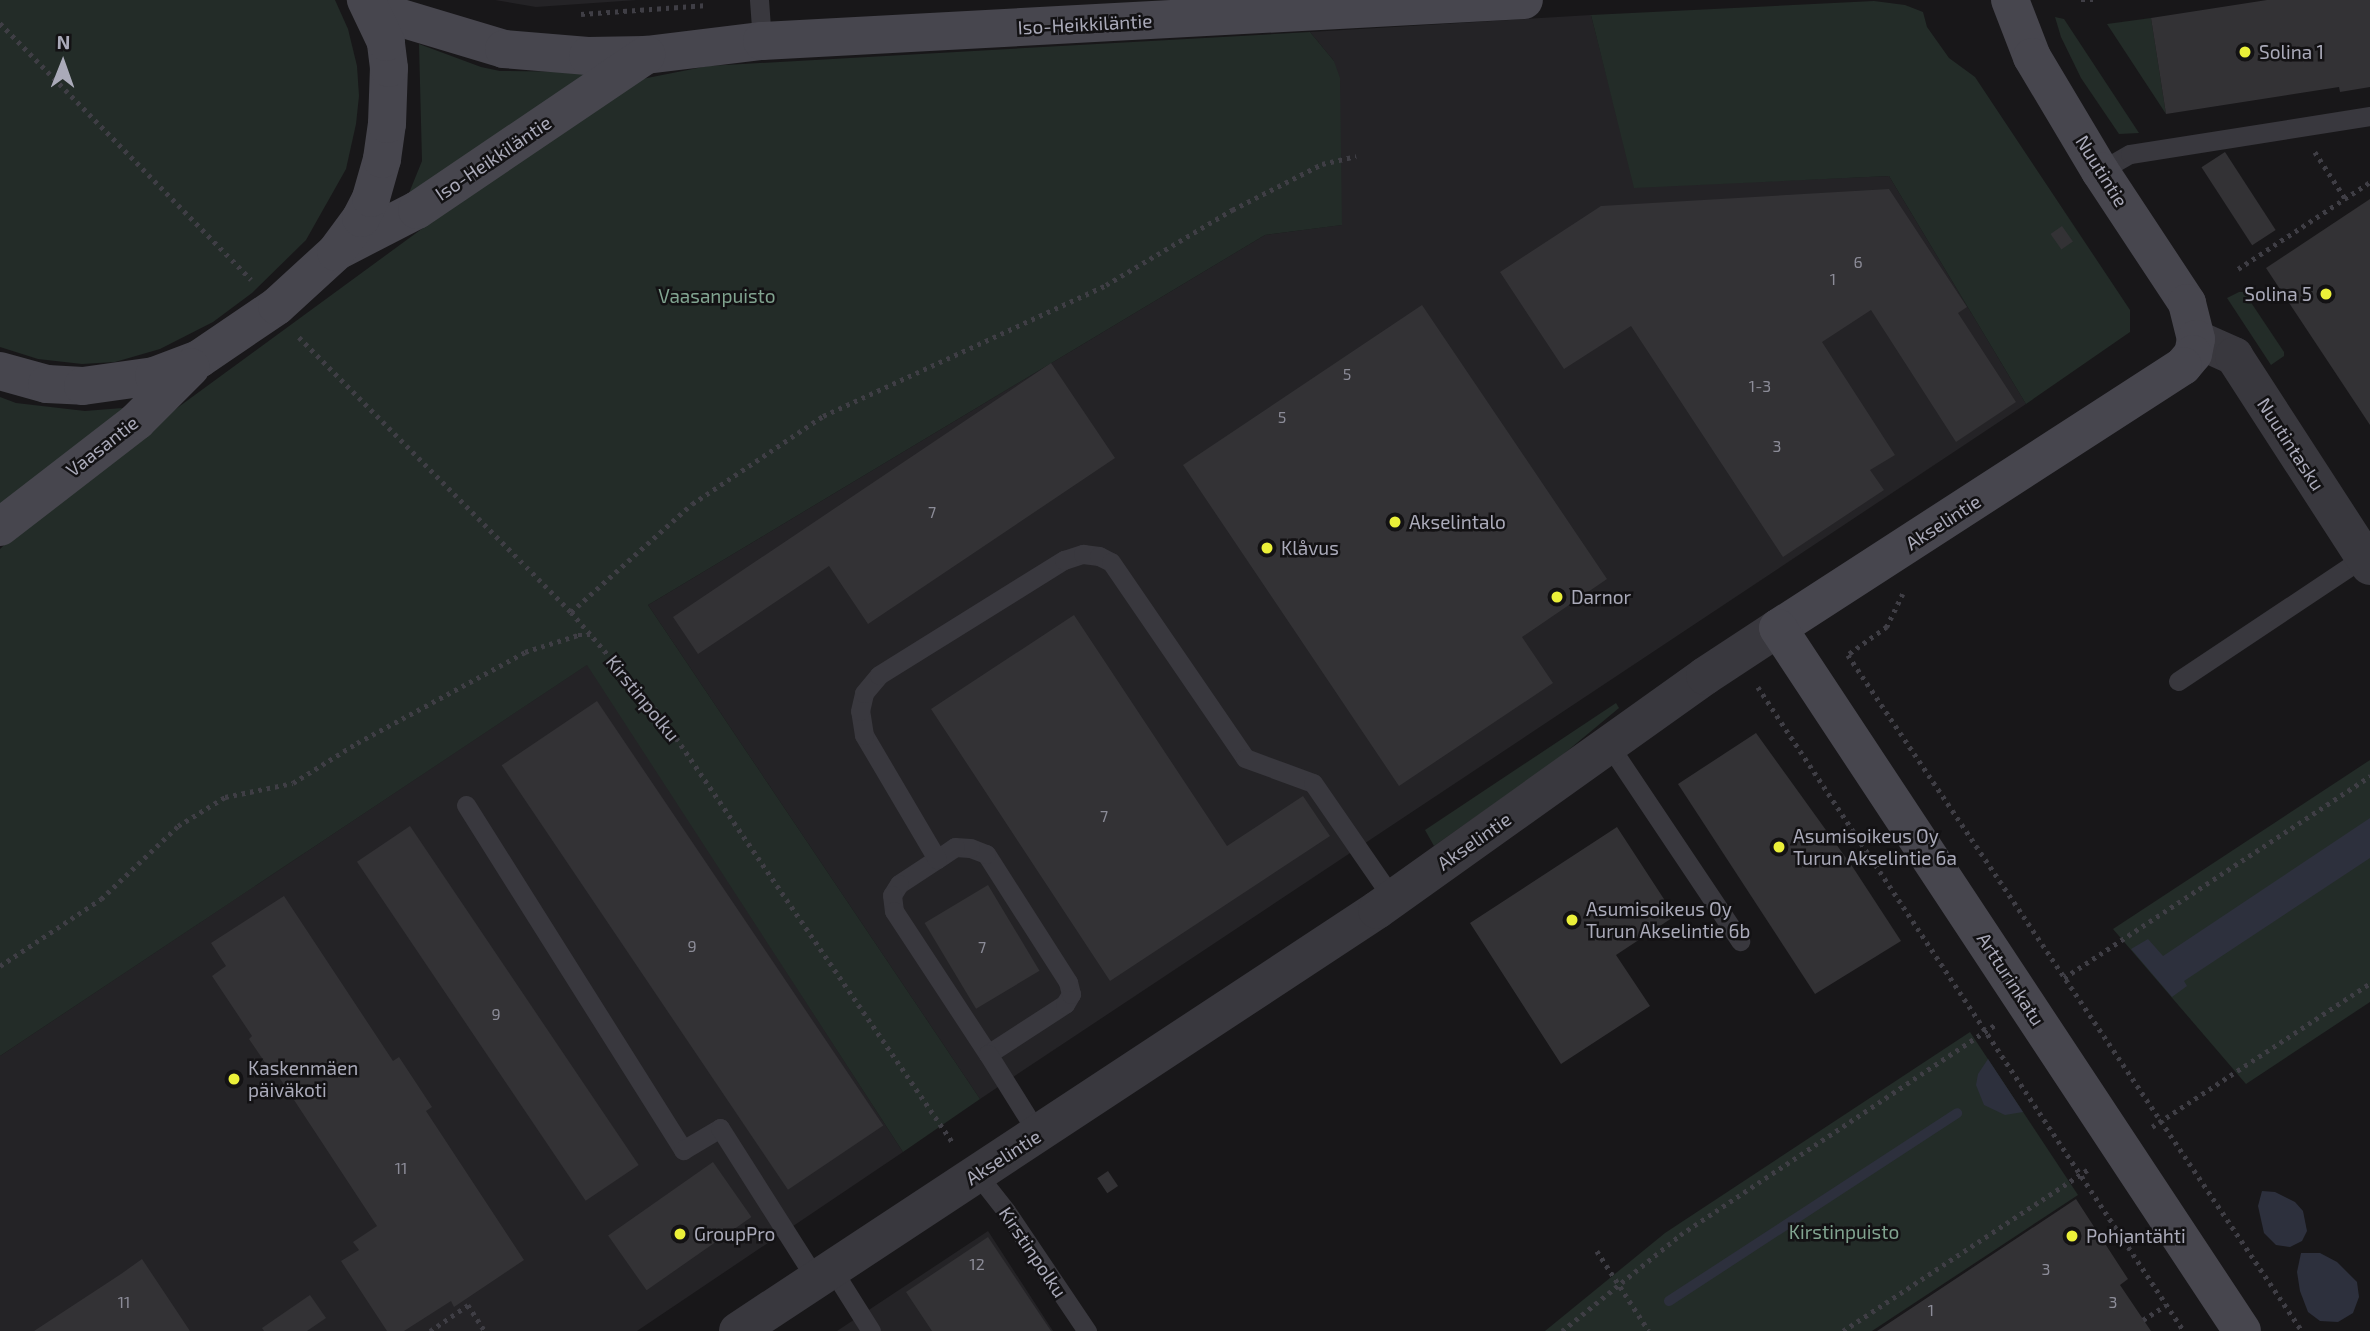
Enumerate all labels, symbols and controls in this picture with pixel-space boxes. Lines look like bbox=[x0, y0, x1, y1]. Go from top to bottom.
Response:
street label: Iso-Heikkiläntie bbox=[1017, 9, 1153, 39]
north arrow bbox=[28, 28, 98, 98]
text: N bbox=[56, 30, 70, 53]
place label: Solina 1 bbox=[2259, 41, 2324, 63]
marker: Solina 1 bbox=[2237, 44, 2253, 60]
street label: Iso-Heikkiläntie bbox=[431, 111, 555, 205]
street label: Nuutintie bbox=[2071, 131, 2133, 211]
house number: 6 bbox=[1853, 252, 1863, 272]
house number: 1 bbox=[1830, 269, 1836, 289]
place label: Solina 5 bbox=[2244, 283, 2312, 305]
park label: Vaasanpuisto bbox=[658, 285, 776, 307]
marker: Solina 5 bbox=[2318, 286, 2334, 302]
house number: 5 bbox=[1343, 364, 1351, 384]
house number: 1-3 bbox=[1749, 376, 1771, 396]
street label: Nuutintasku bbox=[2253, 393, 2329, 495]
house number: 5 bbox=[1278, 407, 1286, 427]
street label: Vaasantie bbox=[61, 411, 143, 481]
house number: 3 bbox=[1773, 436, 1781, 456]
street label: Akselintie bbox=[1901, 489, 1985, 555]
house number: 7 bbox=[928, 502, 936, 522]
place label: Akselintalo bbox=[1409, 511, 1506, 533]
marker: Akselintalo bbox=[1387, 514, 1403, 530]
place label: Klåvus bbox=[1281, 537, 1339, 559]
marker: Klåvus bbox=[1259, 540, 1275, 556]
place label: Darnor bbox=[1571, 586, 1631, 608]
marker: Darnor bbox=[1549, 589, 1565, 605]
street label: Kirstinpolku bbox=[601, 650, 685, 746]
house number: 7 bbox=[1100, 806, 1108, 826]
street label: Akselintie bbox=[1433, 807, 1515, 875]
place label: Asumisoikeus Oy Turun Akselintie 6a bbox=[1793, 825, 1957, 869]
marker: Asumisoikeus Oy Turun Akselintie 6a bbox=[1771, 839, 1787, 855]
place label: Asumisoikeus Oy Turun Akselintie 6b bbox=[1586, 898, 1751, 942]
marker: Asumisoikeus Oy Turun Akselintie 6b bbox=[1564, 912, 1580, 928]
street label: Artturinkatu bbox=[1972, 928, 2050, 1030]
house number: 9 bbox=[687, 936, 697, 956]
house number: 7 bbox=[978, 937, 986, 957]
house number: 9 bbox=[491, 1004, 501, 1024]
place label: Kaskenmäen päiväkoti bbox=[248, 1057, 358, 1101]
marker: Kaskenmäen päiväkoti bbox=[226, 1071, 242, 1087]
street label: Akselintie bbox=[961, 1124, 1045, 1190]
house number: 11 bbox=[395, 1158, 407, 1178]
street label: Kirstinpolku bbox=[994, 1202, 1072, 1302]
park label: Kirstinpuisto bbox=[1789, 1221, 1899, 1243]
place label: GroupPro bbox=[694, 1223, 775, 1245]
place label: Pohjantähti bbox=[2086, 1225, 2186, 1247]
marker: GroupPro bbox=[672, 1226, 688, 1242]
marker: Pohjantähti bbox=[2064, 1228, 2080, 1244]
house number: 12 bbox=[969, 1254, 985, 1274]
house number: 3 bbox=[2042, 1259, 2050, 1279]
house number: 11 bbox=[118, 1292, 130, 1312]
house number: 3 bbox=[2109, 1292, 2117, 1312]
house number: 1 bbox=[1928, 1300, 1934, 1320]

